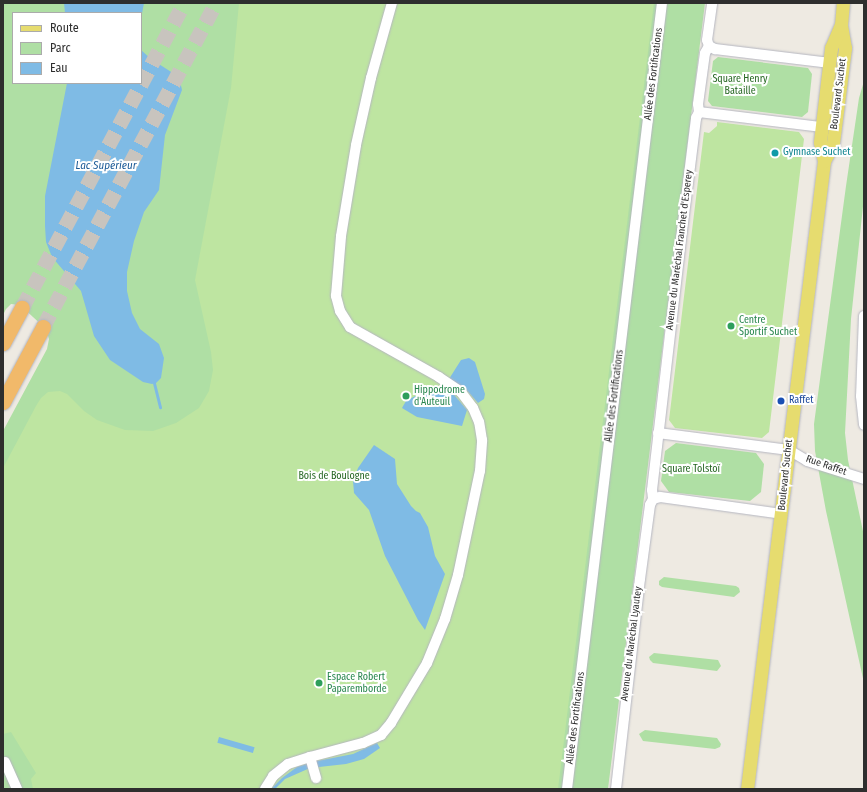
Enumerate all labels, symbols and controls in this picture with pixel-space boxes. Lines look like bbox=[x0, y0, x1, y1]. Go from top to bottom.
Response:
legend bbox=[12, 12, 142, 84]
text: Route bbox=[50, 21, 79, 35]
street label: Allée des Fortifications bbox=[642, 27, 666, 121]
text: Parc bbox=[50, 41, 71, 55]
street label: Boulevard Suchet bbox=[829, 58, 849, 130]
text: Eau bbox=[50, 61, 68, 75]
park label: Square Henry Bataille bbox=[712, 73, 768, 96]
place label: Gymnase Suchet bbox=[783, 147, 850, 159]
marker: Gymnase Suchet bbox=[770, 148, 780, 158]
water label: Lac Supérieur bbox=[76, 159, 136, 173]
street label: Avenue du Maréchal Franchet d'Esperey bbox=[664, 169, 696, 331]
place label: Centre Sportif Suchet bbox=[739, 314, 797, 338]
marker: Centre Sportif Suchet bbox=[726, 321, 736, 331]
street label: Allée des Fortifications bbox=[603, 349, 627, 443]
place label: Hippodrome d'Auteuil bbox=[414, 384, 465, 408]
marker: Hippodrome d'Auteuil bbox=[401, 391, 411, 401]
place label: Raffet bbox=[789, 395, 813, 407]
marker: Raffet bbox=[776, 396, 786, 406]
street label: Boulevard Suchet bbox=[776, 439, 796, 511]
street label: Rue Raffet bbox=[804, 453, 848, 479]
park label: Square Tolstoï bbox=[662, 464, 720, 476]
park label: Bois de Boulogne bbox=[298, 471, 370, 483]
street label: Avenue du Maréchal Lyautey bbox=[619, 586, 645, 702]
place label: Espace Robert Paparemborde bbox=[327, 671, 387, 694]
street label: Allée des Fortifications bbox=[564, 671, 588, 765]
marker: Espace Robert Paparemborde bbox=[314, 678, 324, 688]

